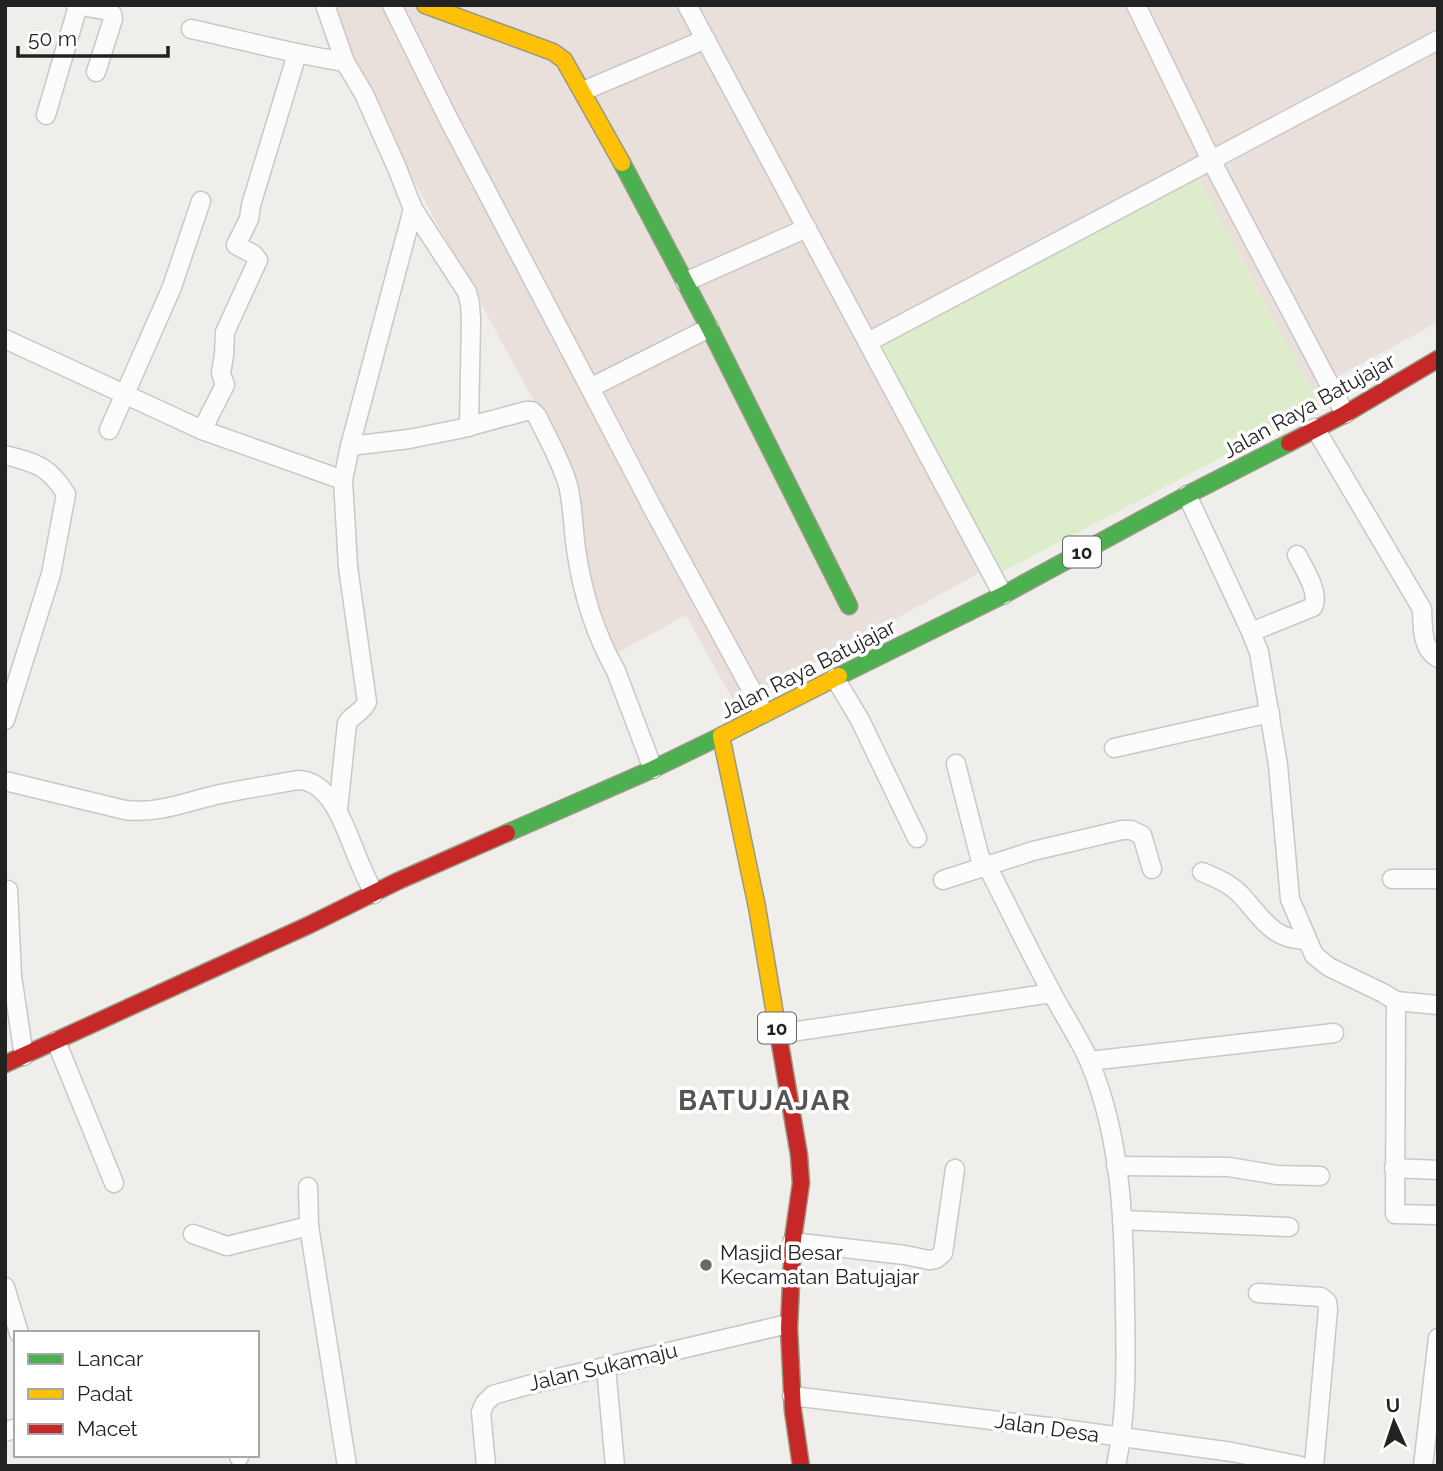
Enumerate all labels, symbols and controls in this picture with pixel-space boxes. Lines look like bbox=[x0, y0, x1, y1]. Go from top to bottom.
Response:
scale bar bbox=[18, 14, 168, 58]
text: 50 m bbox=[28, 26, 77, 51]
street label: Jalan Raya Batujajar bbox=[1218, 347, 1400, 463]
road number: 10 bbox=[1063, 537, 1101, 568]
street label: Jalan Raya Batujajar bbox=[716, 613, 900, 724]
road number: 10 bbox=[758, 1012, 796, 1044]
district label: BATUJAJAR bbox=[678, 1084, 852, 1117]
place label: Masjid Besar Kecamatan Batujajar bbox=[720, 1240, 920, 1289]
marker: Masjid Besar Kecamatan Batujajar bbox=[698, 1257, 714, 1273]
legend bbox=[14, 1331, 259, 1457]
street label: Jalan Sukamaju bbox=[526, 1337, 680, 1396]
text: Lancar bbox=[77, 1346, 144, 1371]
text: Padat bbox=[77, 1381, 133, 1406]
north arrow bbox=[1359, 1387, 1429, 1457]
text: U bbox=[1385, 1394, 1401, 1416]
street label: Jalan Desa bbox=[993, 1408, 1101, 1447]
text: Macet bbox=[77, 1416, 137, 1441]

